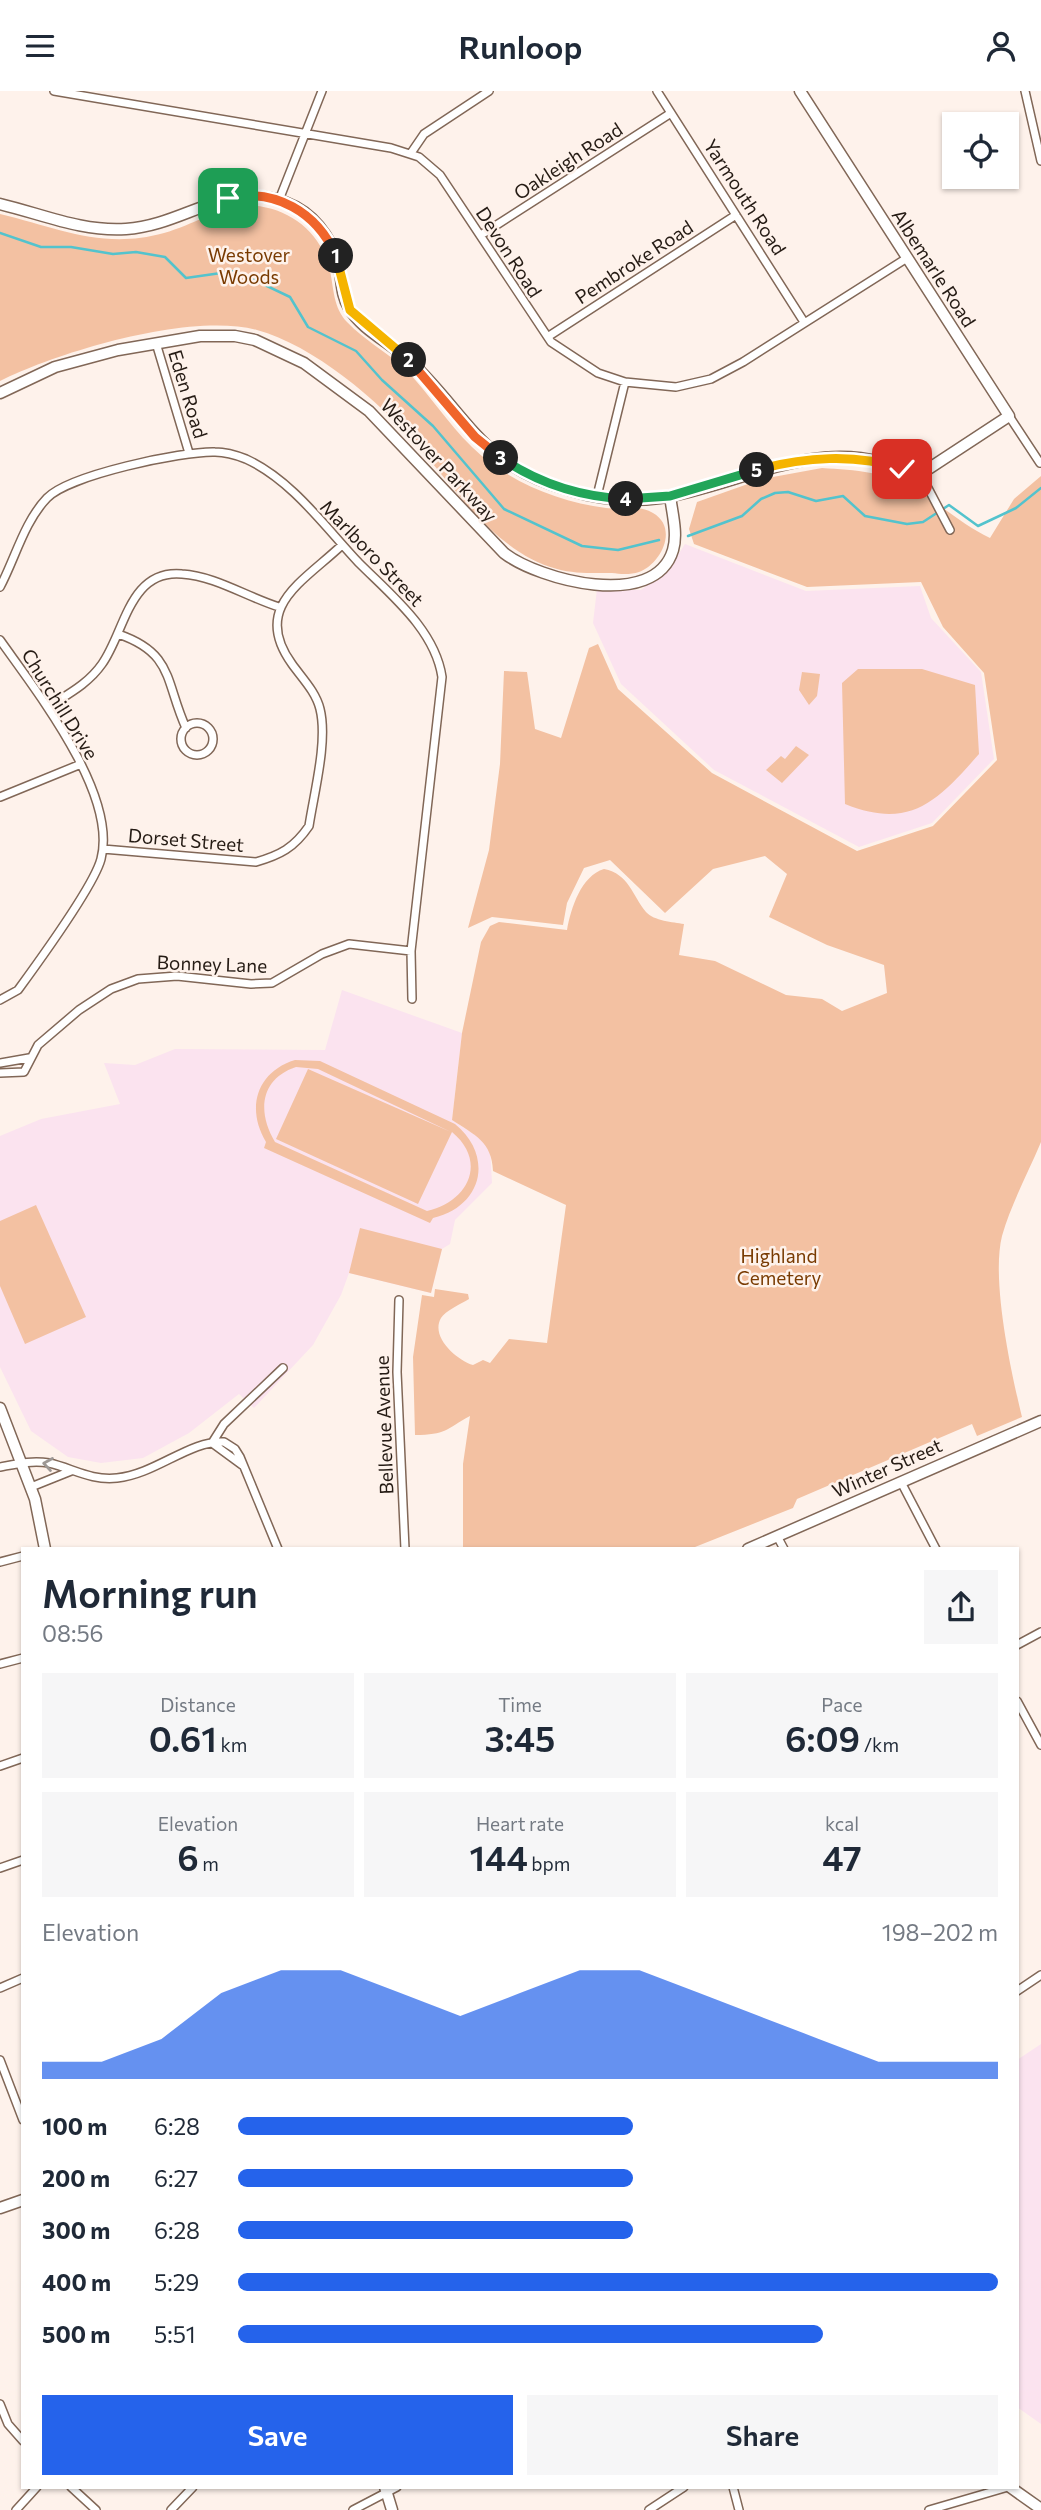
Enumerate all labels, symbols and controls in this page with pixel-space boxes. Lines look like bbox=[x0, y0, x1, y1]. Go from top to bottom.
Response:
text: Runloop bbox=[459, 26, 582, 66]
icon: menu bbox=[21, 27, 59, 65]
icon: person bbox=[982, 27, 1020, 65]
map controls bbox=[942, 112, 1019, 189]
button: locate bbox=[942, 112, 1019, 189]
street label: Oakleigh Road bbox=[509, 117, 626, 204]
street label: Yarmouth Road bbox=[699, 135, 791, 259]
pin bbox=[198, 168, 258, 228]
icon: arrive bbox=[209, 179, 247, 217]
street label: Devon Road bbox=[472, 202, 547, 301]
street label: Albemarle Road bbox=[888, 204, 981, 331]
street label: Pembroke Road bbox=[570, 215, 697, 308]
pin: 1 bbox=[318, 239, 354, 273]
park label: Westover Woods bbox=[208, 243, 291, 288]
text: 1 bbox=[331, 244, 340, 267]
pin: 2 bbox=[392, 343, 426, 377]
street label: Eden Road bbox=[164, 347, 213, 441]
text: 2 bbox=[403, 348, 414, 371]
street label: Westover Parkway bbox=[376, 393, 503, 526]
pin bbox=[872, 439, 932, 499]
pin: 3 bbox=[484, 441, 518, 475]
text: 3 bbox=[495, 446, 506, 469]
icon: check bbox=[883, 450, 921, 488]
pin: 5 bbox=[740, 453, 774, 487]
text: 5 bbox=[751, 458, 762, 481]
pin: 4 bbox=[608, 481, 644, 517]
text: 4 bbox=[620, 487, 631, 510]
street label: Marlboro Street bbox=[316, 495, 429, 611]
street label: Churchill Drive bbox=[17, 644, 104, 763]
street label: Dorset Street bbox=[127, 823, 245, 856]
street label: Bonney Lane bbox=[156, 950, 268, 977]
park label: Highland Cemetery bbox=[737, 1244, 821, 1289]
street label: Bellevue Avenue bbox=[370, 1355, 397, 1495]
street label: Winter Street bbox=[828, 1433, 945, 1502]
one-way arrow bbox=[42, 1457, 54, 1472]
text: Morning run bbox=[42, 1569, 258, 1616]
button: share bbox=[924, 1570, 998, 1644]
text: 08:56 bbox=[42, 1619, 104, 1647]
text: Distance bbox=[160, 1693, 236, 1716]
text: Time bbox=[498, 1693, 542, 1716]
text: Pace bbox=[821, 1693, 863, 1716]
text: 0.61 bbox=[149, 1716, 217, 1759]
text: 3:45 bbox=[485, 1716, 555, 1759]
text: 6:09 bbox=[785, 1716, 860, 1759]
text: km bbox=[217, 1733, 247, 1756]
text: /km bbox=[860, 1733, 899, 1756]
text: Elevation bbox=[158, 1812, 238, 1835]
text: Heart rate bbox=[476, 1812, 564, 1835]
text: kcal bbox=[825, 1812, 859, 1835]
text: 6 bbox=[177, 1835, 199, 1878]
text: 144 bbox=[470, 1835, 528, 1878]
text: 47 bbox=[822, 1835, 862, 1878]
text: m bbox=[199, 1852, 219, 1875]
text: bpm bbox=[528, 1852, 570, 1875]
text: Elevation bbox=[42, 1918, 139, 1946]
text: 198–202 m bbox=[882, 1918, 998, 1946]
text: 100 m bbox=[42, 2112, 107, 2140]
text: 6:28 bbox=[154, 2112, 200, 2140]
text: 200 m bbox=[42, 2164, 110, 2192]
text: 6:27 bbox=[154, 2164, 198, 2192]
text: 300 m bbox=[42, 2216, 110, 2244]
text: 6:28 bbox=[154, 2216, 200, 2244]
text: 400 m bbox=[42, 2268, 111, 2296]
text: 5:29 bbox=[154, 2268, 199, 2296]
text: 500 m bbox=[42, 2320, 110, 2348]
text: 5:51 bbox=[154, 2320, 196, 2348]
button: Save bbox=[42, 2395, 513, 2475]
button: Share bbox=[527, 2395, 998, 2475]

